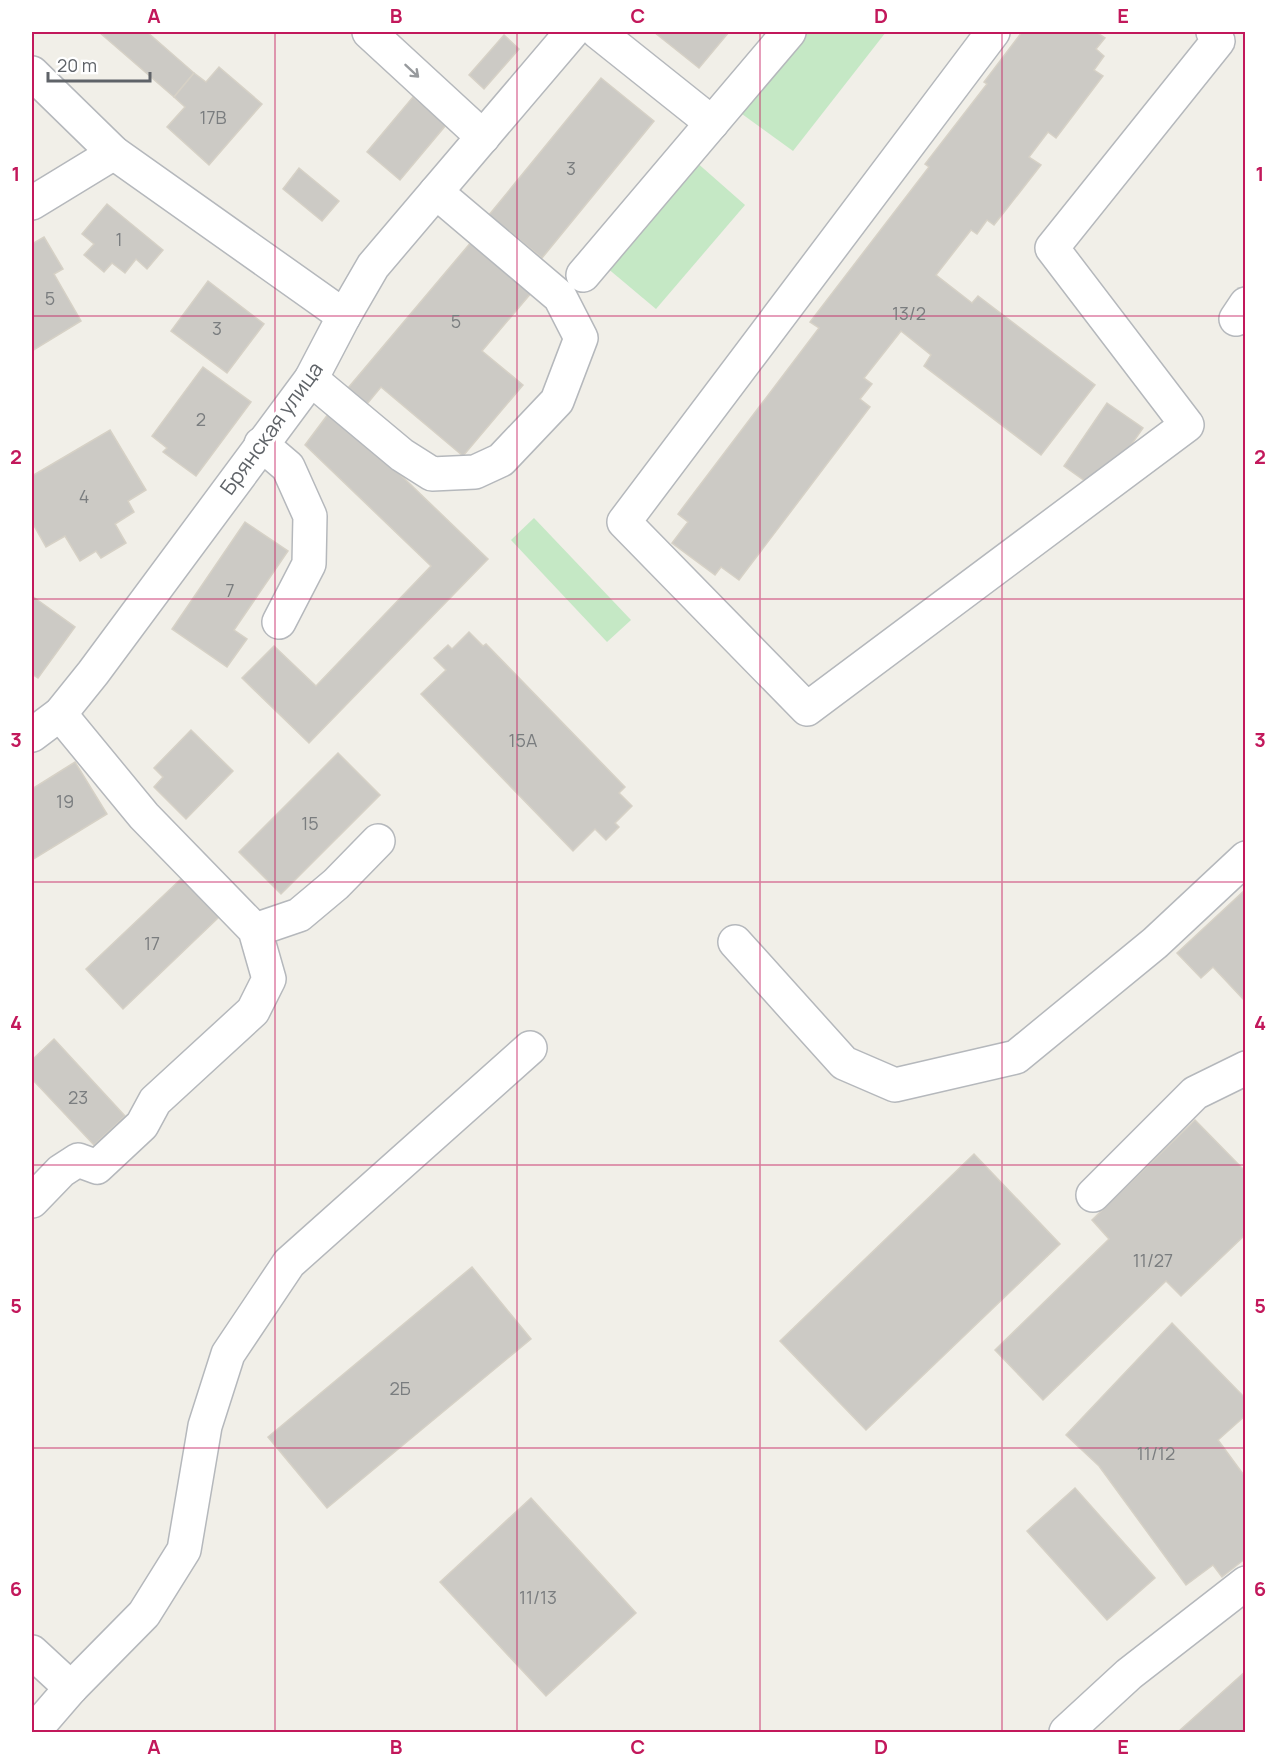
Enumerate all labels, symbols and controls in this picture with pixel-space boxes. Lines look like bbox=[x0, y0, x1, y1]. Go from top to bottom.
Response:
text: A bbox=[147, 2, 161, 29]
text: B bbox=[390, 2, 403, 29]
text: C bbox=[631, 2, 645, 29]
text: D bbox=[874, 2, 888, 29]
text: E bbox=[1117, 2, 1129, 29]
scale bar bbox=[48, 45, 150, 83]
text: 20 m bbox=[57, 53, 97, 77]
one-way arrow bbox=[404, 64, 419, 78]
house number: 17В bbox=[199, 105, 227, 129]
house number: 3 bbox=[566, 156, 576, 180]
text: 1 bbox=[12, 160, 20, 187]
text: 1 bbox=[1256, 160, 1264, 187]
house number: 1 bbox=[115, 227, 123, 251]
house number: 5 bbox=[45, 286, 55, 310]
house number: 13/2 bbox=[892, 301, 926, 325]
house number: 5 bbox=[451, 309, 461, 333]
house number: 3 bbox=[212, 316, 222, 340]
street label: Брянская улица bbox=[213, 356, 329, 500]
house number: 2 bbox=[196, 407, 206, 431]
text: 2 bbox=[10, 443, 22, 470]
text: 2 bbox=[1254, 443, 1266, 470]
house number: 4 bbox=[79, 484, 89, 508]
house number: 7 bbox=[225, 578, 235, 602]
text: 3 bbox=[10, 726, 22, 753]
text: 3 bbox=[1254, 726, 1266, 753]
house number: 15А bbox=[509, 728, 538, 752]
house number: 19 bbox=[56, 789, 74, 813]
house number: 15 bbox=[301, 811, 319, 835]
house number: 17 bbox=[144, 931, 160, 955]
text: 4 bbox=[10, 1009, 22, 1036]
text: 4 bbox=[1254, 1009, 1266, 1036]
house number: 23 bbox=[68, 1085, 88, 1109]
house number: 11/27 bbox=[1133, 1248, 1173, 1272]
text: 5 bbox=[10, 1292, 22, 1319]
text: 5 bbox=[1254, 1292, 1266, 1319]
house number: 2Б bbox=[389, 1376, 411, 1400]
house number: 11/12 bbox=[1137, 1441, 1175, 1465]
text: 6 bbox=[10, 1575, 22, 1602]
text: 6 bbox=[1254, 1575, 1266, 1602]
house number: 11/13 bbox=[519, 1585, 557, 1609]
text: A bbox=[147, 1733, 161, 1760]
text: B bbox=[390, 1733, 403, 1760]
text: C bbox=[631, 1733, 645, 1760]
text: D bbox=[874, 1733, 888, 1760]
text: E bbox=[1117, 1733, 1129, 1760]

